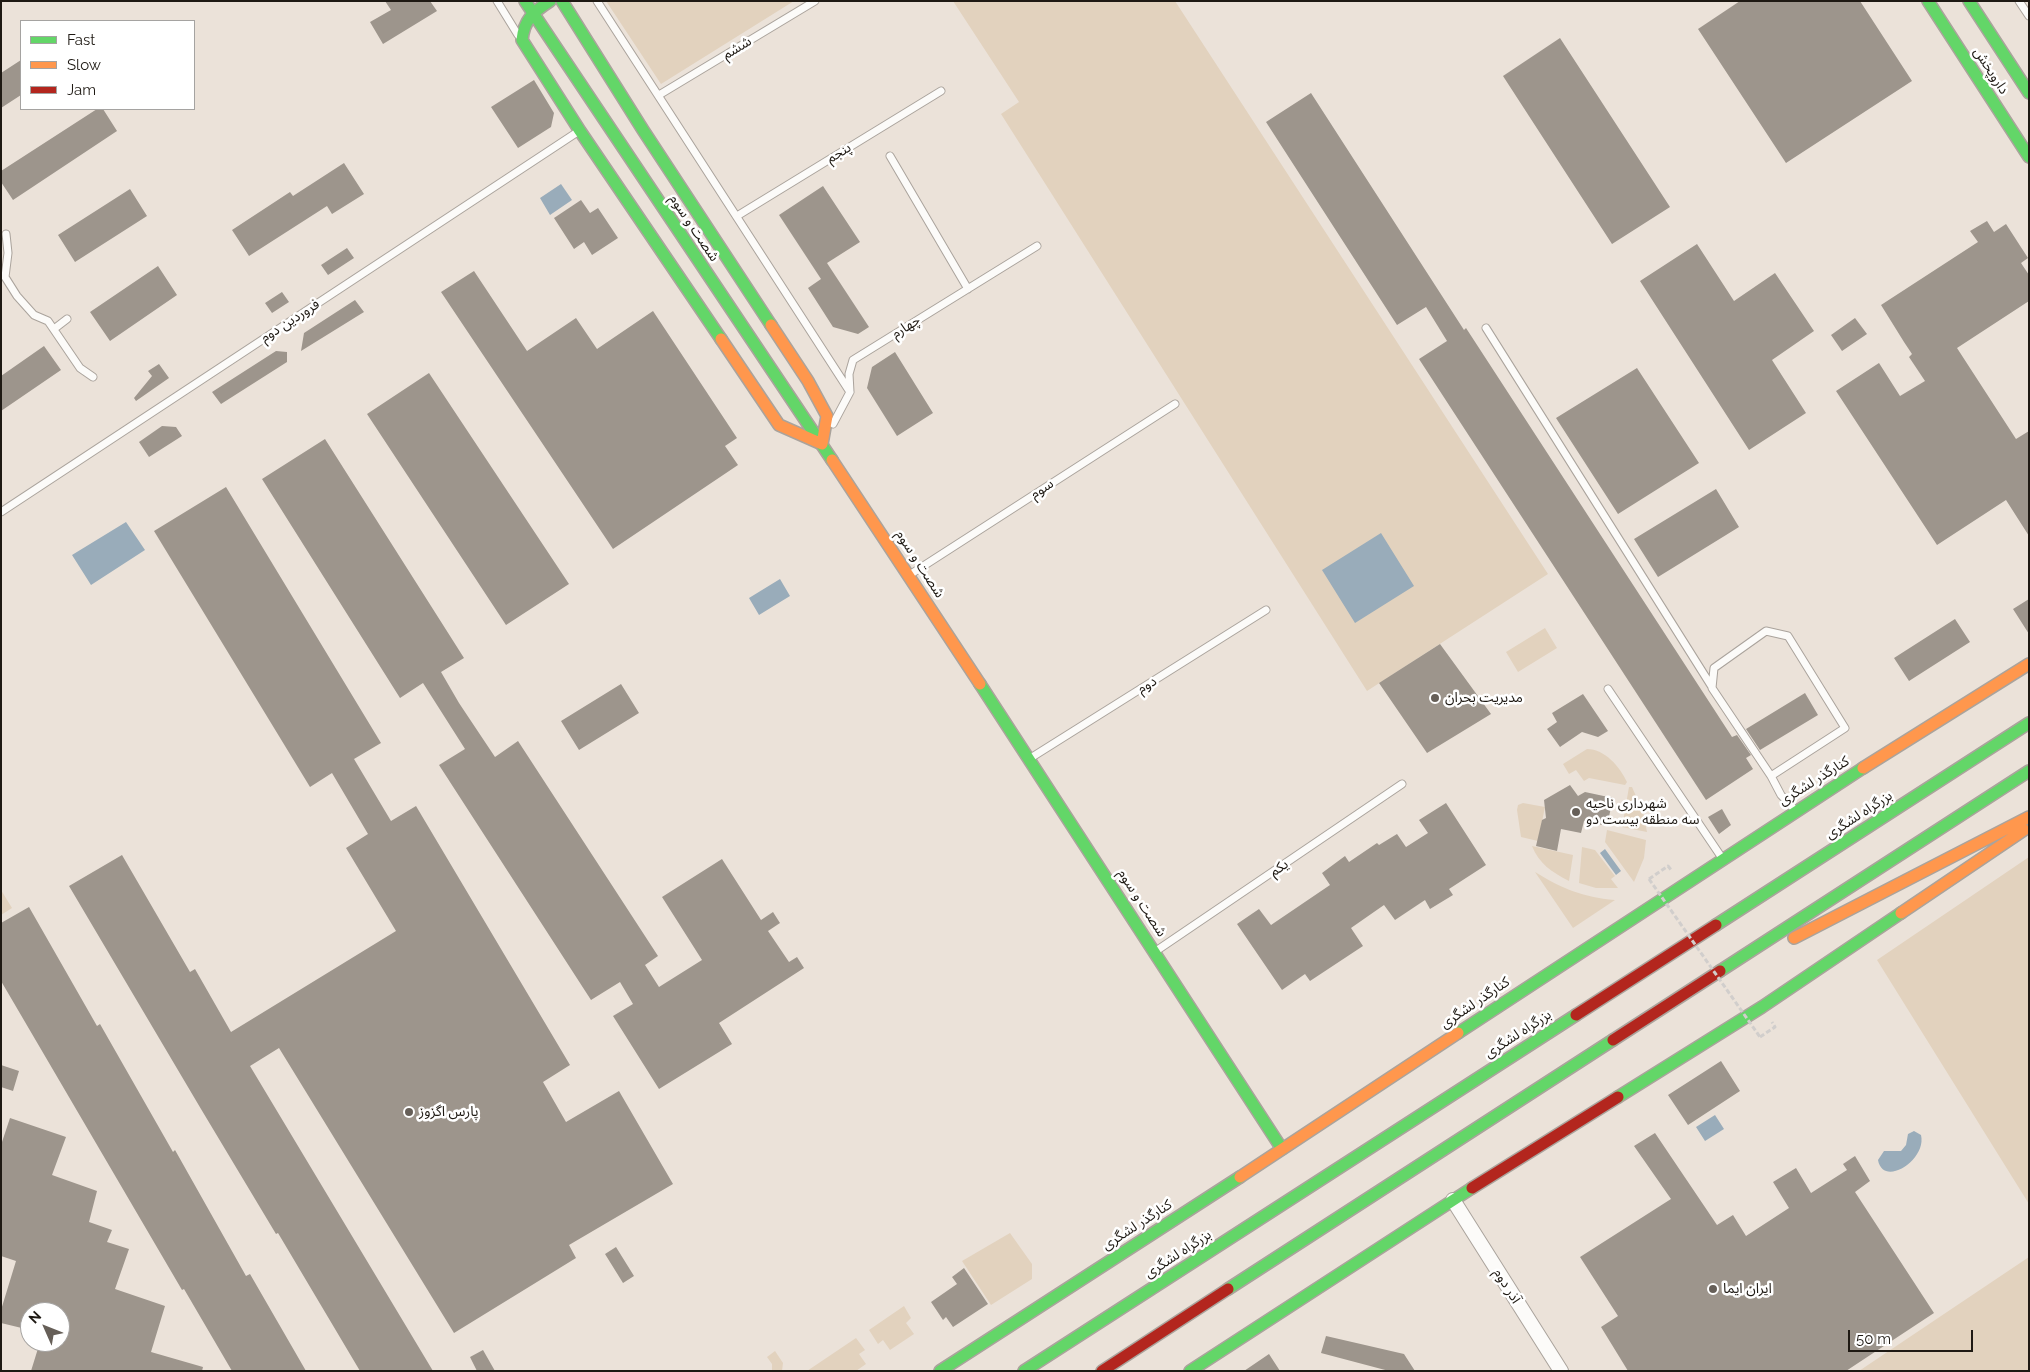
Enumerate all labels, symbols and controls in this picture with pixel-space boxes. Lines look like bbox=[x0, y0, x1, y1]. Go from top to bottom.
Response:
legend bbox=[20, 20, 195, 110]
text: Fast bbox=[67, 31, 95, 49]
street label: ششم bbox=[719, 33, 755, 63]
street label: داروپخش bbox=[1970, 45, 2012, 97]
text: Slow bbox=[67, 56, 101, 74]
text: Jam bbox=[67, 81, 96, 99]
street label: پنجم bbox=[824, 139, 854, 167]
street label: شصت و سوم bbox=[665, 191, 723, 265]
street label: فروردین دوم bbox=[257, 296, 323, 346]
street label: چهارم bbox=[889, 312, 923, 342]
street label: سوم bbox=[1027, 475, 1057, 503]
street label: شصت و سوم bbox=[892, 527, 948, 601]
street label: دوم bbox=[1134, 673, 1160, 697]
place label: مدیریت بحران bbox=[1445, 690, 1523, 706]
marker: مدیریت بحران bbox=[1429, 692, 1441, 704]
street label: کنارگذر لشگری bbox=[1776, 753, 1852, 809]
street label: بزرگراه لشگری bbox=[1822, 787, 1896, 843]
place label: شهرداری ناحیه سه منطقه بیست دو bbox=[1586, 796, 1699, 829]
marker: شهرداری ناحیه سه منطقه بیست دو bbox=[1570, 806, 1582, 818]
street label: یکم bbox=[1266, 856, 1292, 880]
street label: شصت و سوم bbox=[1114, 866, 1170, 940]
street label: کنارگذر لشگری bbox=[1437, 974, 1513, 1032]
street label: بزرگراه لشگری bbox=[1481, 1006, 1555, 1062]
place label: پارس اگزوز bbox=[419, 1104, 479, 1120]
marker: پارس اگزوز bbox=[403, 1106, 415, 1118]
street label: کنارگذر لشگری bbox=[1099, 1196, 1175, 1254]
street label: بزرگراه لشگری bbox=[1141, 1226, 1215, 1282]
street label: آذر دوم bbox=[1490, 1265, 1524, 1307]
place label: ایران ایما bbox=[1723, 1281, 1772, 1297]
marker: ایران ایما bbox=[1707, 1283, 1719, 1295]
north arrow bbox=[20, 1302, 70, 1352]
text: N bbox=[25, 1308, 44, 1327]
scale bar bbox=[1850, 1320, 1975, 1352]
text: 50 m bbox=[1856, 1330, 1891, 1348]

